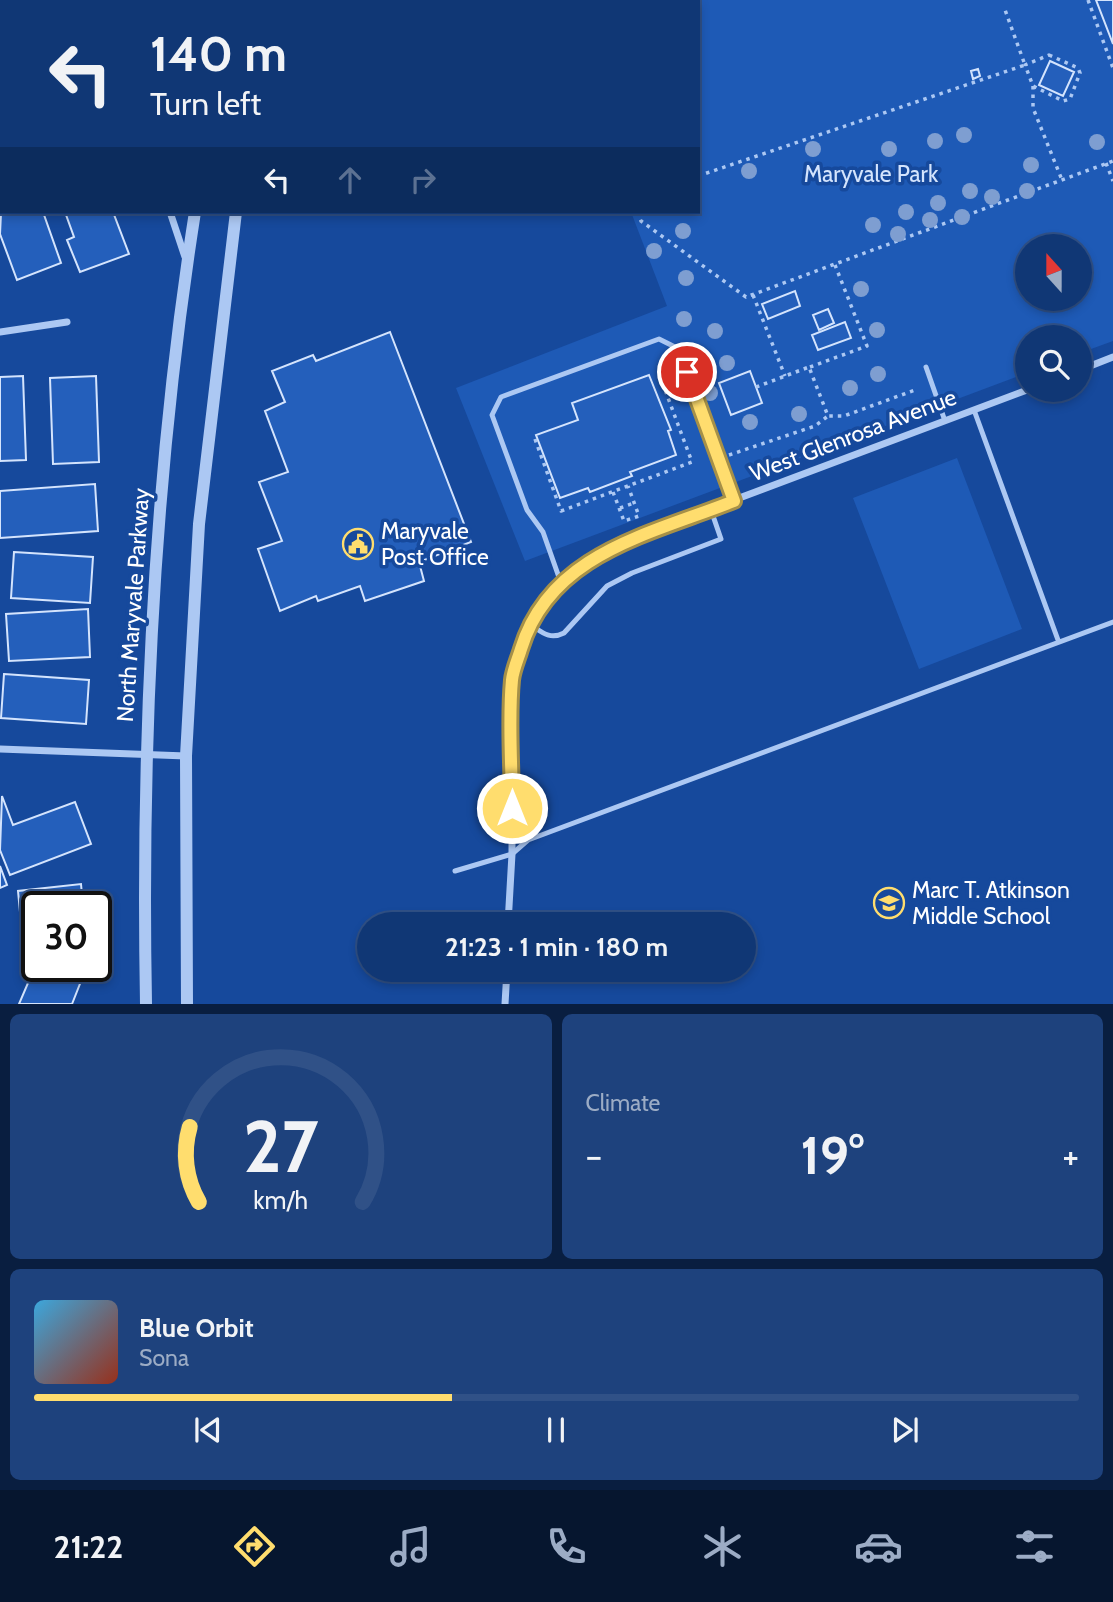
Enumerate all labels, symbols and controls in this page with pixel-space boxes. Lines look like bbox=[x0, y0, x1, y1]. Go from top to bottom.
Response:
text: 140 m bbox=[150, 24, 287, 83]
icon: left bbox=[35, 28, 126, 119]
text: Turn left bbox=[150, 84, 261, 123]
park label: Maryvale Park bbox=[804, 160, 939, 188]
icon: left bbox=[258, 161, 296, 199]
icon: ahead bbox=[331, 161, 369, 199]
icon: right bbox=[404, 161, 442, 199]
north arrow bbox=[1015, 234, 1092, 312]
map controls bbox=[1015, 234, 1092, 402]
button: search bbox=[1015, 325, 1092, 402]
pin bbox=[657, 342, 717, 402]
icon: arrive bbox=[668, 353, 706, 391]
street label: West Glenrosa Avenue bbox=[746, 383, 960, 487]
street label: North Maryvale Parkway bbox=[111, 487, 155, 723]
place label: Maryvale Post Office bbox=[381, 517, 489, 571]
public building icon: Maryvale Post Office bbox=[341, 527, 375, 561]
position arrow bbox=[475, 771, 549, 845]
place label: Marc T. Atkinson Middle School bbox=[912, 876, 1070, 930]
school or university icon: Marc T. Atkinson Middle School bbox=[872, 886, 906, 920]
speed limit sign: 30 bbox=[21, 891, 112, 982]
text: 21:23 · 1 min · 180 m bbox=[445, 931, 668, 963]
text: Climate bbox=[586, 1089, 660, 1117]
text: 27 bbox=[243, 1103, 319, 1191]
text: 19° bbox=[801, 1124, 864, 1187]
text: − bbox=[586, 1132, 602, 1179]
text: + bbox=[1062, 1132, 1079, 1179]
text: km/h bbox=[253, 1185, 308, 1215]
text: Blue Orbit bbox=[139, 1312, 254, 1344]
text: Sona bbox=[139, 1344, 189, 1372]
icon: previous bbox=[189, 1411, 227, 1449]
icon: pause bbox=[537, 1411, 575, 1449]
icon: next bbox=[886, 1411, 924, 1449]
icon: directions bbox=[230, 1522, 279, 1571]
icon: music bbox=[386, 1522, 435, 1571]
icon: phone bbox=[542, 1522, 591, 1571]
icon: climate bbox=[698, 1522, 747, 1571]
icon: car bbox=[854, 1522, 903, 1571]
icon: filters bbox=[1010, 1522, 1059, 1571]
text: 21:22 bbox=[54, 1527, 123, 1566]

